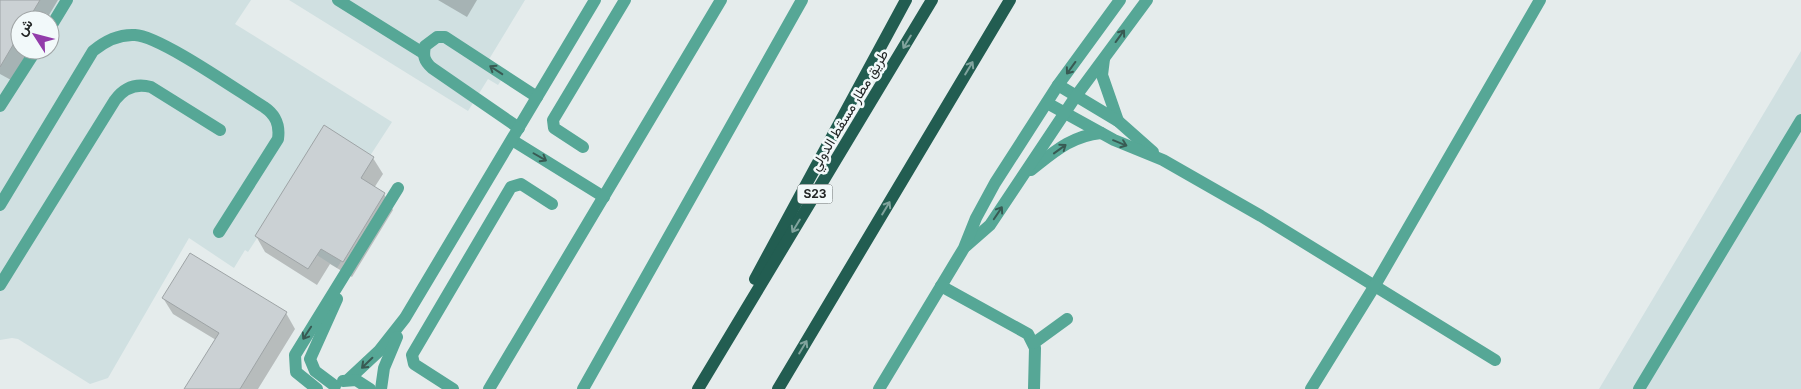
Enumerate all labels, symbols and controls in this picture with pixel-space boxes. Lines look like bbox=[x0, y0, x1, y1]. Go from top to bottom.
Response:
north arrow bbox=[10, 10, 60, 60]
text: ش bbox=[12, 15, 37, 39]
one-way arrow bbox=[1115, 29, 1125, 43]
one-way arrow bbox=[902, 34, 912, 48]
street label: طريق مطار مسقط الدولي bbox=[806, 46, 895, 175]
one-way arrow bbox=[1066, 61, 1076, 75]
one-way arrow bbox=[965, 62, 975, 76]
one-way arrow bbox=[490, 65, 504, 75]
one-way arrow bbox=[1113, 139, 1128, 148]
one-way arrow bbox=[1053, 143, 1066, 154]
one-way arrow bbox=[533, 152, 547, 162]
road number: S23 bbox=[798, 184, 832, 203]
one-way arrow bbox=[881, 201, 891, 215]
one-way arrow bbox=[993, 207, 1003, 221]
one-way arrow bbox=[791, 218, 801, 232]
one-way arrow bbox=[302, 326, 313, 340]
one-way arrow bbox=[798, 341, 808, 355]
one-way arrow bbox=[360, 357, 373, 369]

